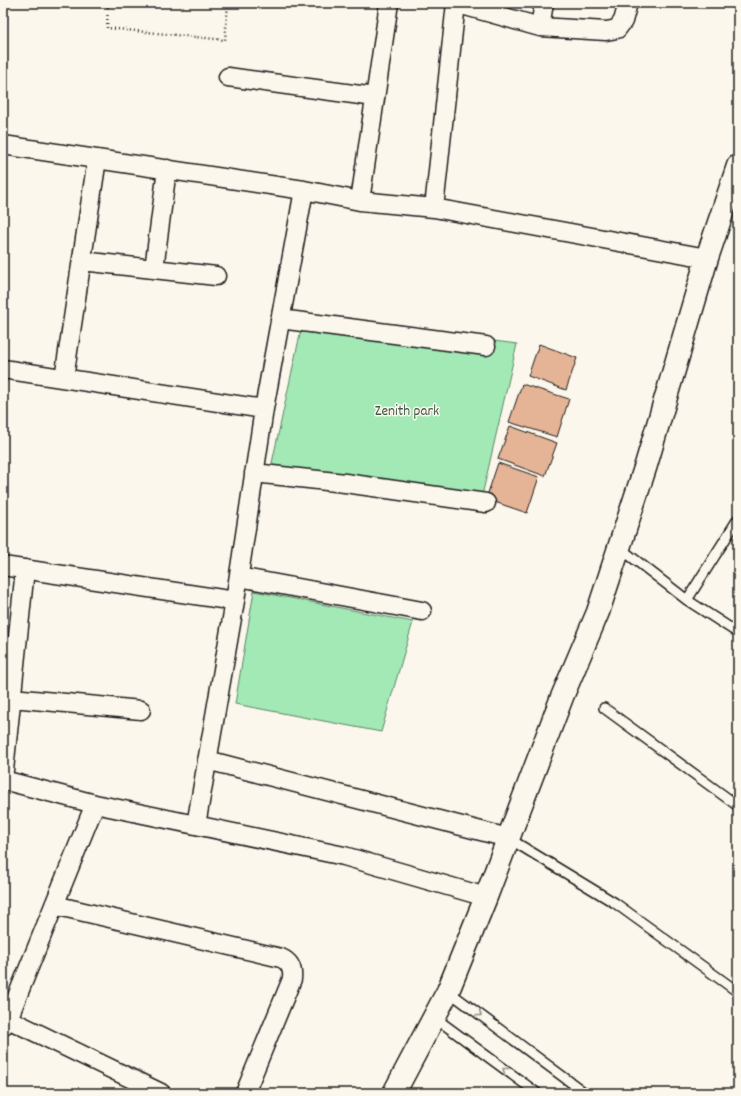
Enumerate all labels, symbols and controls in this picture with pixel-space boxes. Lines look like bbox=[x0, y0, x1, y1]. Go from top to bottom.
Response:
park label: Zenith park bbox=[375, 401, 439, 423]
one-way arrow bbox=[475, 1009, 482, 1017]
one-way arrow bbox=[503, 1068, 510, 1075]

